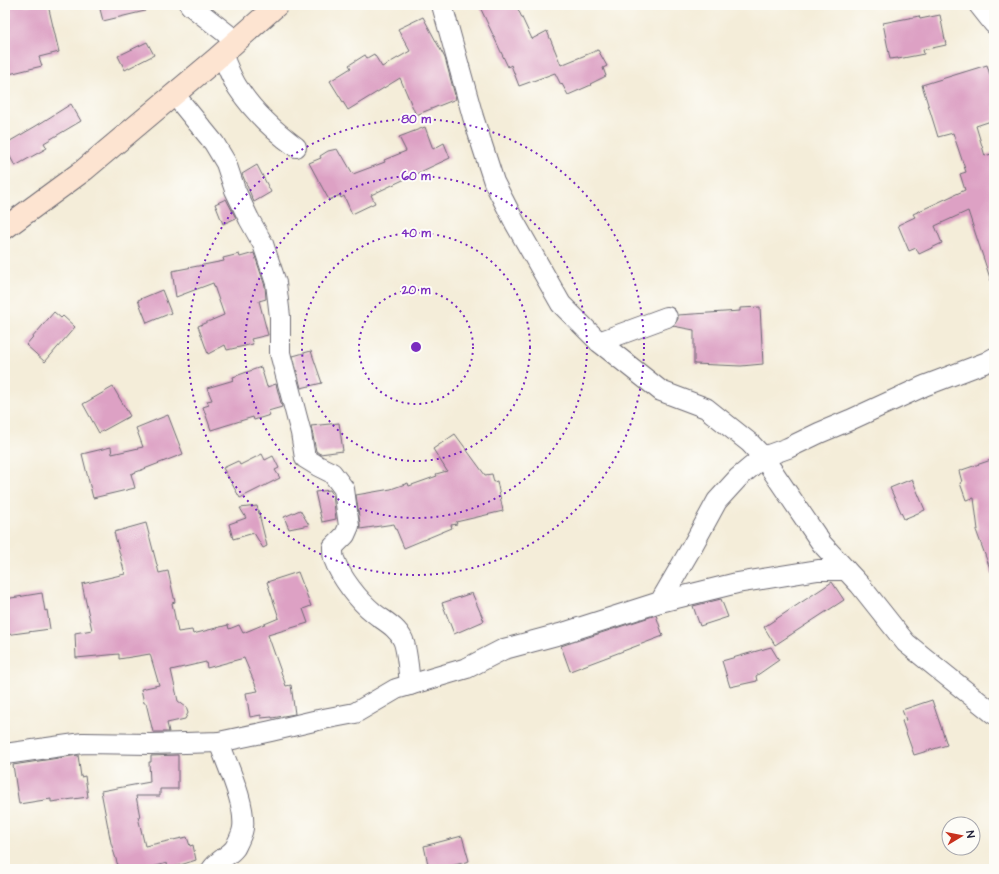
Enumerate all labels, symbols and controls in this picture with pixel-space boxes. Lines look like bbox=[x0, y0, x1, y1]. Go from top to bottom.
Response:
text: 80 m bbox=[401, 111, 431, 128]
text: 60 m bbox=[401, 168, 431, 185]
text: 40 m bbox=[401, 225, 432, 242]
text: 20 m bbox=[401, 282, 431, 299]
centre of rings bbox=[409, 340, 423, 354]
north arrow bbox=[941, 816, 981, 856]
text: N bbox=[962, 830, 978, 839]

